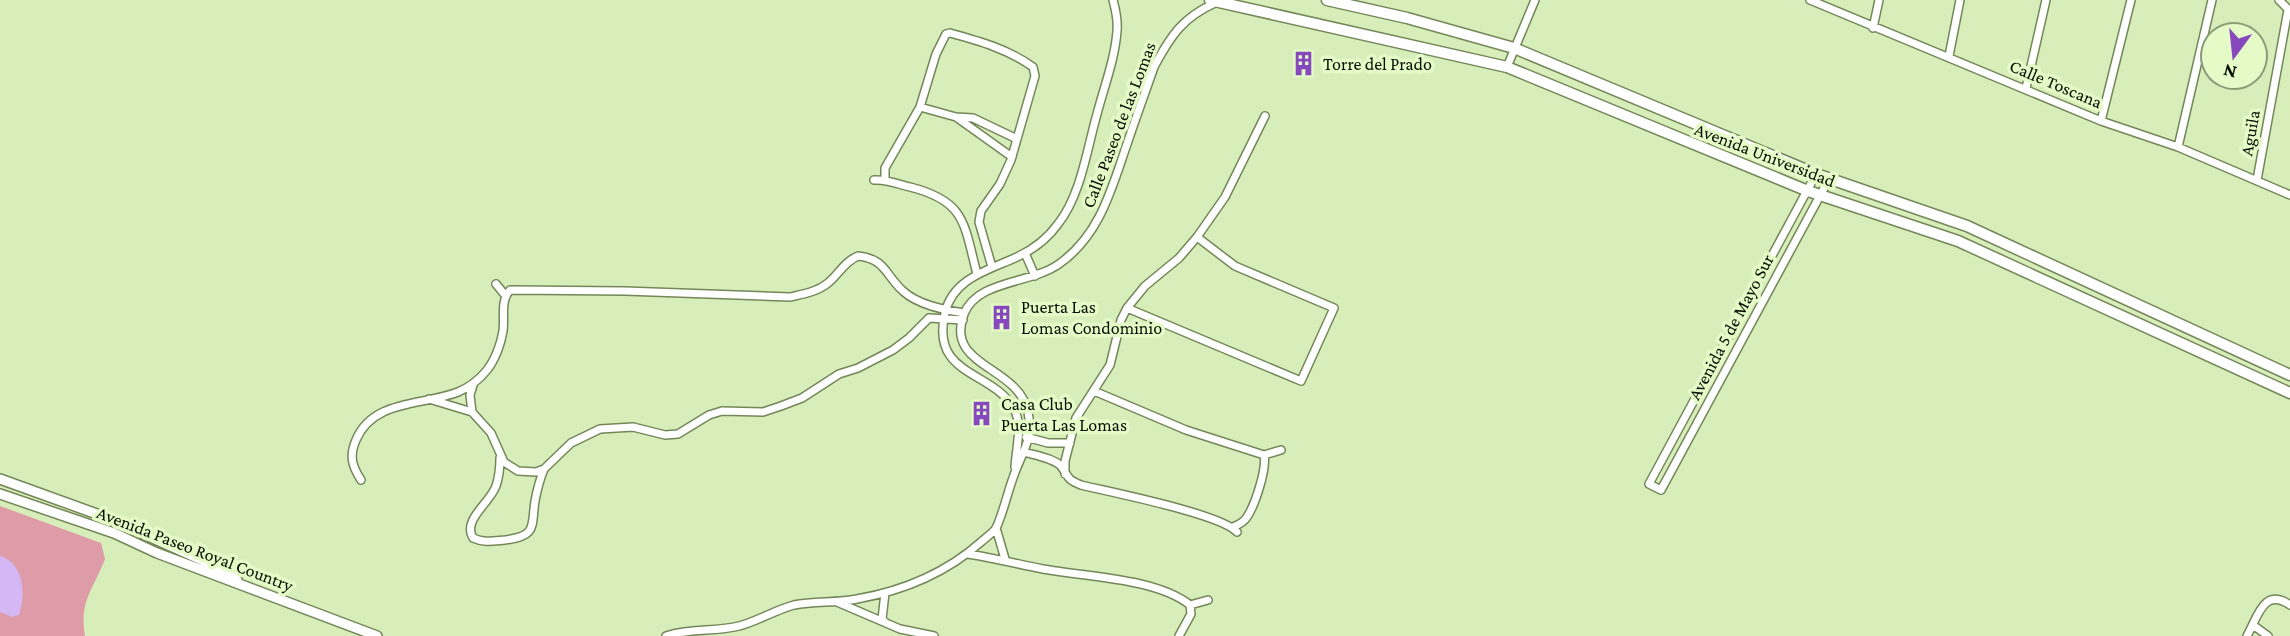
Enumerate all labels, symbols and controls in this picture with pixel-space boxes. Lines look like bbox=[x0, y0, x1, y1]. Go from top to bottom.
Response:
north arrow bbox=[2199, 21, 2269, 91]
street label: Calle Paseo de las Lomas bbox=[1078, 39, 1160, 211]
building icon: Torre del Prado bbox=[1289, 50, 1317, 78]
place label: Torre del Prado bbox=[1323, 54, 1432, 74]
street label: Calle Toscana bbox=[2007, 56, 2105, 112]
text: N bbox=[2221, 60, 2239, 84]
street label: Aguila bbox=[2236, 109, 2264, 157]
street label: Avenida Universidad bbox=[1692, 119, 1839, 191]
street label: Avenida 5 de Mayo Sur bbox=[1684, 250, 1778, 403]
place label: Puerta Las Lomas Condominio bbox=[1021, 297, 1162, 338]
building icon: Puerta Las Lomas Condominio bbox=[987, 303, 1015, 331]
place label: Casa Club Puerta Las Lomas bbox=[1001, 394, 1127, 435]
building icon: Casa Club Puerta Las Lomas bbox=[967, 400, 995, 428]
street label: Avenida Paseo Royal Country bbox=[94, 502, 297, 596]

